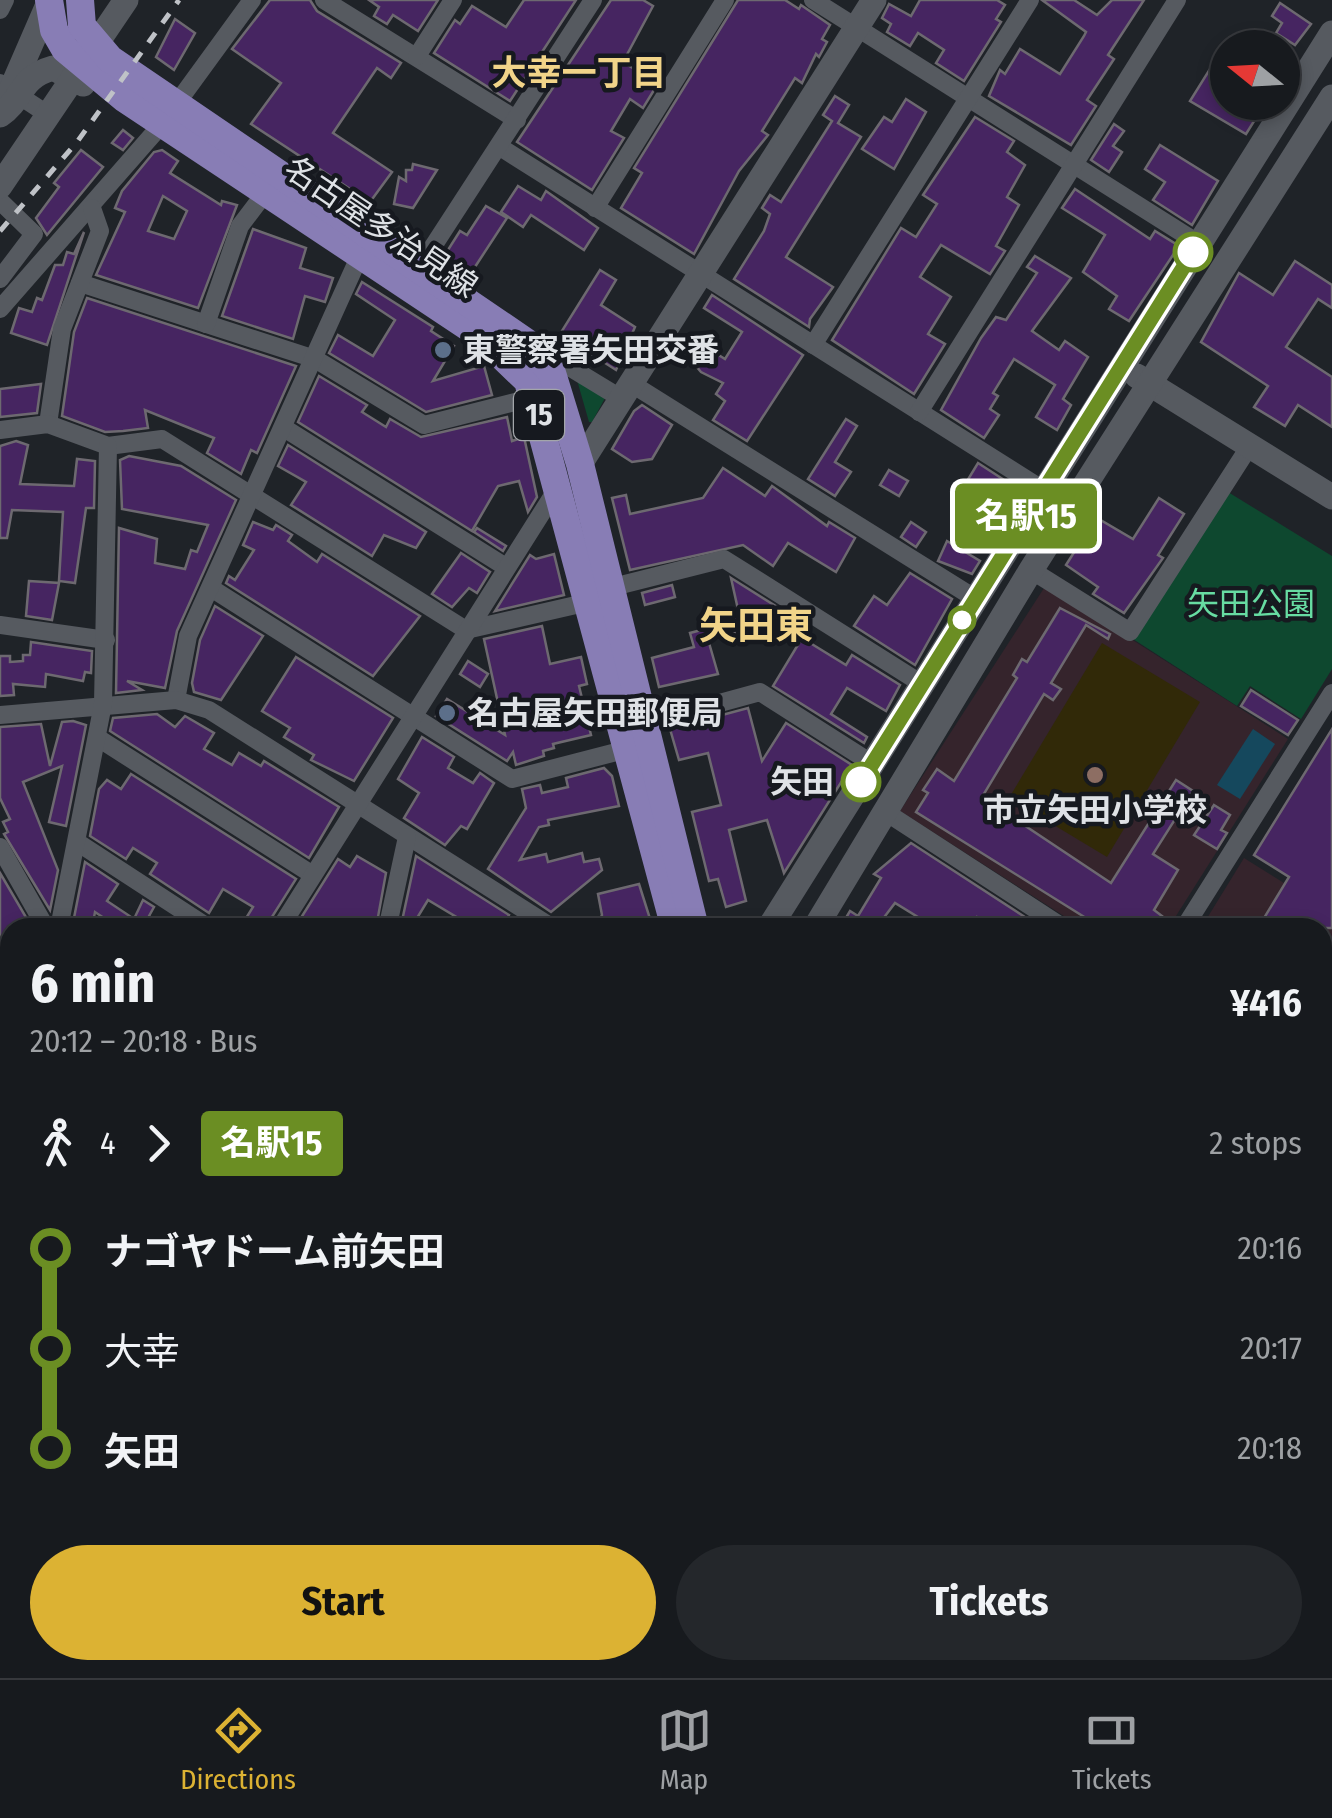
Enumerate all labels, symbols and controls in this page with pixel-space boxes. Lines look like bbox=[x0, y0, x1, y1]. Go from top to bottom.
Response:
north arrow bbox=[1210, 30, 1300, 120]
map controls bbox=[1210, 30, 1300, 120]
district label: 大幸一丁目 bbox=[491, 52, 667, 94]
street label: 名古屋多治見線 bbox=[278, 149, 484, 305]
unlabelled marker bbox=[1174, 233, 1212, 271]
place label: 東警察署矢田交番 bbox=[463, 331, 719, 369]
marker: 東警察署矢田交番 bbox=[432, 339, 454, 361]
road number: 15 bbox=[514, 390, 564, 440]
line badge: 名駅15 bbox=[956, 484, 1096, 548]
text: 名駅15 bbox=[975, 495, 1077, 537]
park label: 矢田公園 bbox=[1187, 585, 1315, 623]
district label: 矢田東 bbox=[699, 603, 813, 649]
unlabelled marker bbox=[949, 607, 975, 633]
place label: 名古屋矢田郵便局 bbox=[467, 694, 723, 732]
marker: 名古屋矢田郵便局 bbox=[436, 702, 458, 724]
place label: 矢田 bbox=[770, 763, 834, 801]
marker: 矢田 bbox=[842, 763, 880, 801]
marker: 市立矢田小学校 bbox=[1084, 764, 1106, 786]
place label: 市立矢田小学校 bbox=[983, 791, 1207, 829]
text: 6 min bbox=[30, 951, 155, 1017]
text: ¥416 bbox=[1230, 980, 1302, 1026]
text: 20:12 – 20:18 · Bus bbox=[30, 1022, 258, 1060]
icon: walk bbox=[30, 1116, 85, 1171]
icon: forward bbox=[131, 1116, 186, 1171]
text: 名駅15 bbox=[221, 1122, 323, 1164]
text: 4 bbox=[100, 1124, 116, 1162]
text: 2 stops bbox=[1209, 1124, 1302, 1162]
text: ナゴヤドーム前矢田 bbox=[104, 1229, 445, 1275]
text: 20:16 bbox=[1237, 1229, 1302, 1267]
text: 大幸 bbox=[104, 1329, 180, 1375]
text: 20:17 bbox=[1240, 1329, 1302, 1367]
text: 矢田 bbox=[104, 1429, 180, 1475]
text: 20:18 bbox=[1237, 1429, 1302, 1467]
button: Start bbox=[30, 1545, 656, 1660]
button: Tickets bbox=[676, 1545, 1302, 1660]
tab: Directions bbox=[180, 1703, 296, 1796]
tab: Map bbox=[657, 1703, 712, 1796]
tab: Tickets bbox=[1072, 1703, 1152, 1796]

